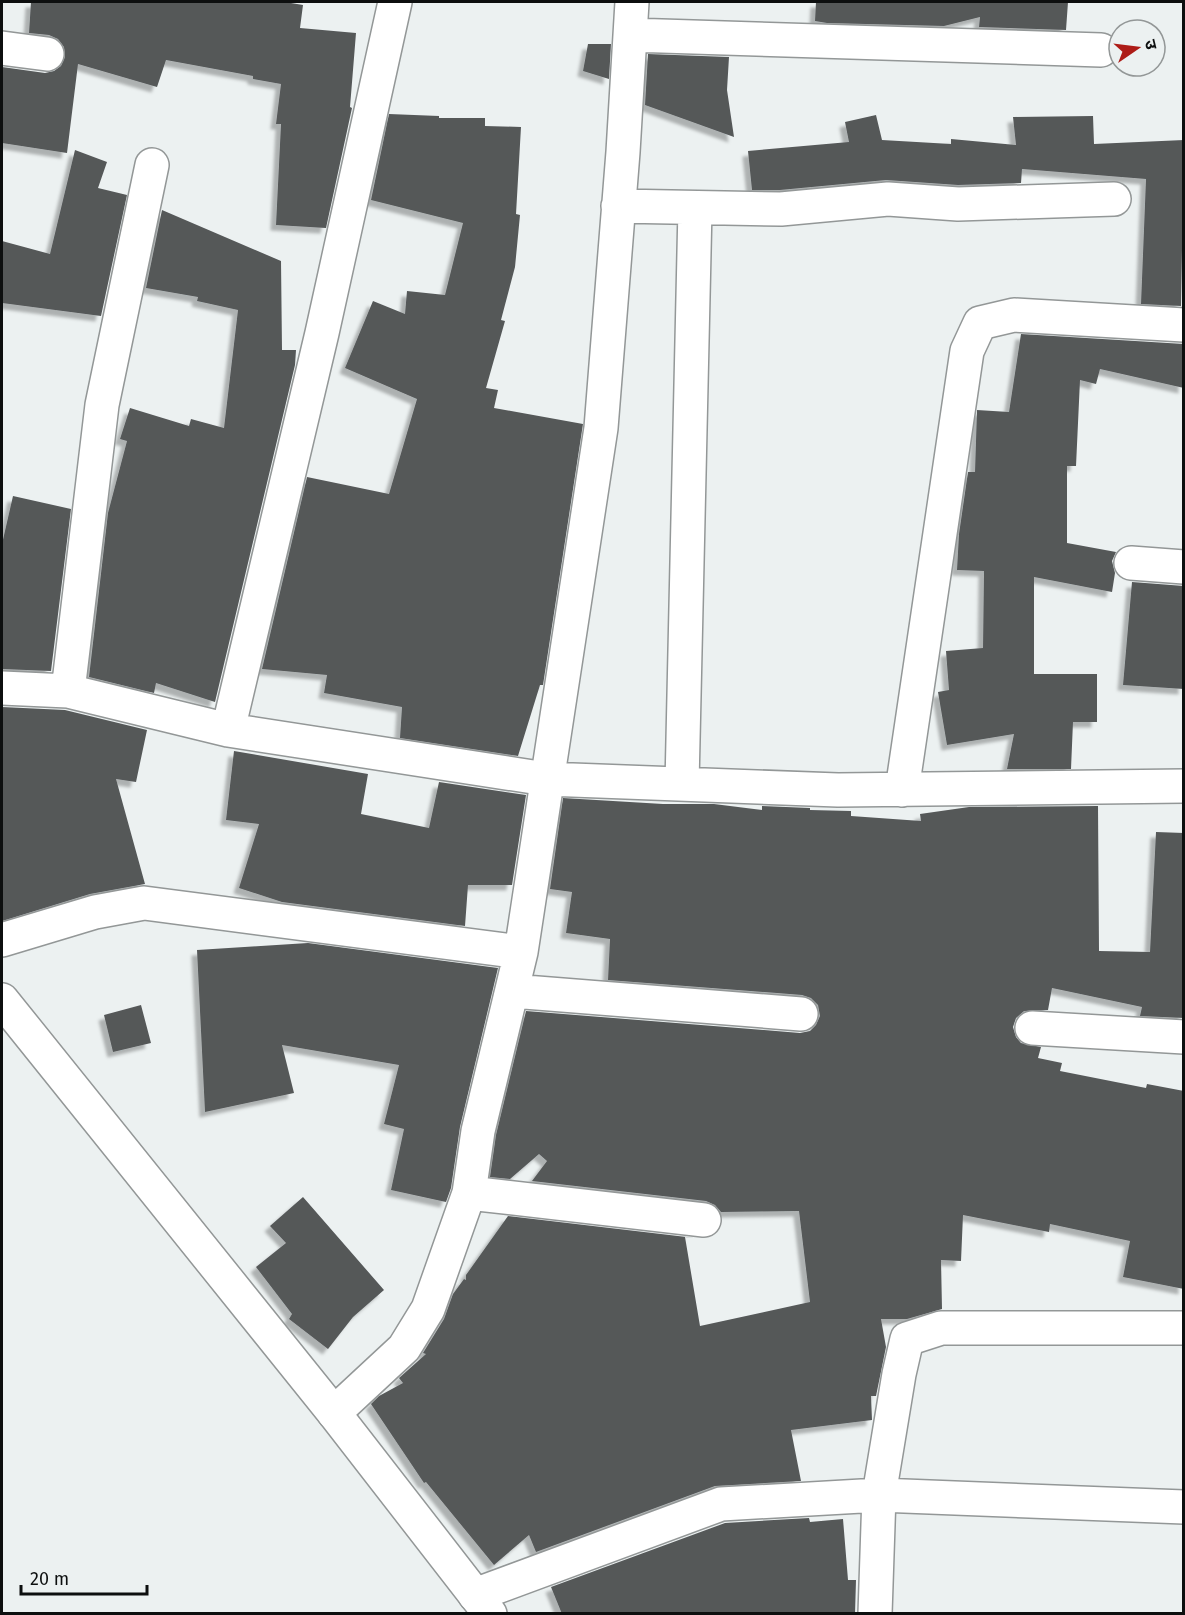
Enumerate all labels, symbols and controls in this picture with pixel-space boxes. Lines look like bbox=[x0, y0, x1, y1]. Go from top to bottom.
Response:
north arrow bbox=[1107, 18, 1167, 78]
text: उ bbox=[1141, 38, 1162, 52]
scale bar bbox=[21, 1558, 147, 1596]
text: 20 m bbox=[30, 1568, 69, 1590]

